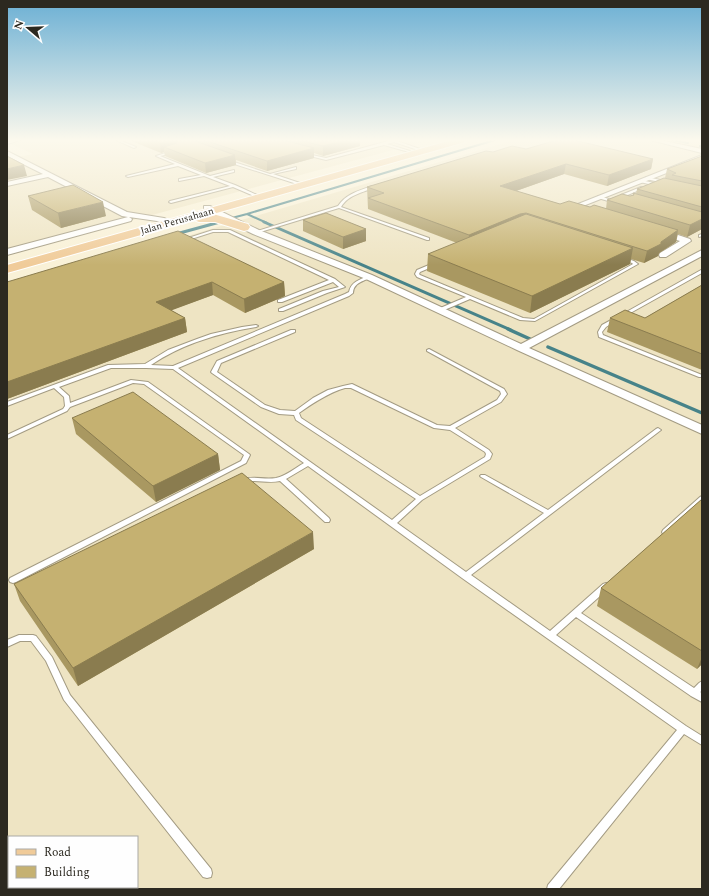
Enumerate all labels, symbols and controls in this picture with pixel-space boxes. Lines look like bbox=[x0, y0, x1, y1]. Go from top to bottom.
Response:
north arrow bbox=[8, 8, 48, 48]
text: N bbox=[10, 18, 29, 32]
street label: Jalan Perusahaan bbox=[138, 203, 216, 239]
legend bbox=[8, 836, 138, 888]
text: Road bbox=[44, 843, 71, 862]
text: Building bbox=[44, 863, 90, 882]

